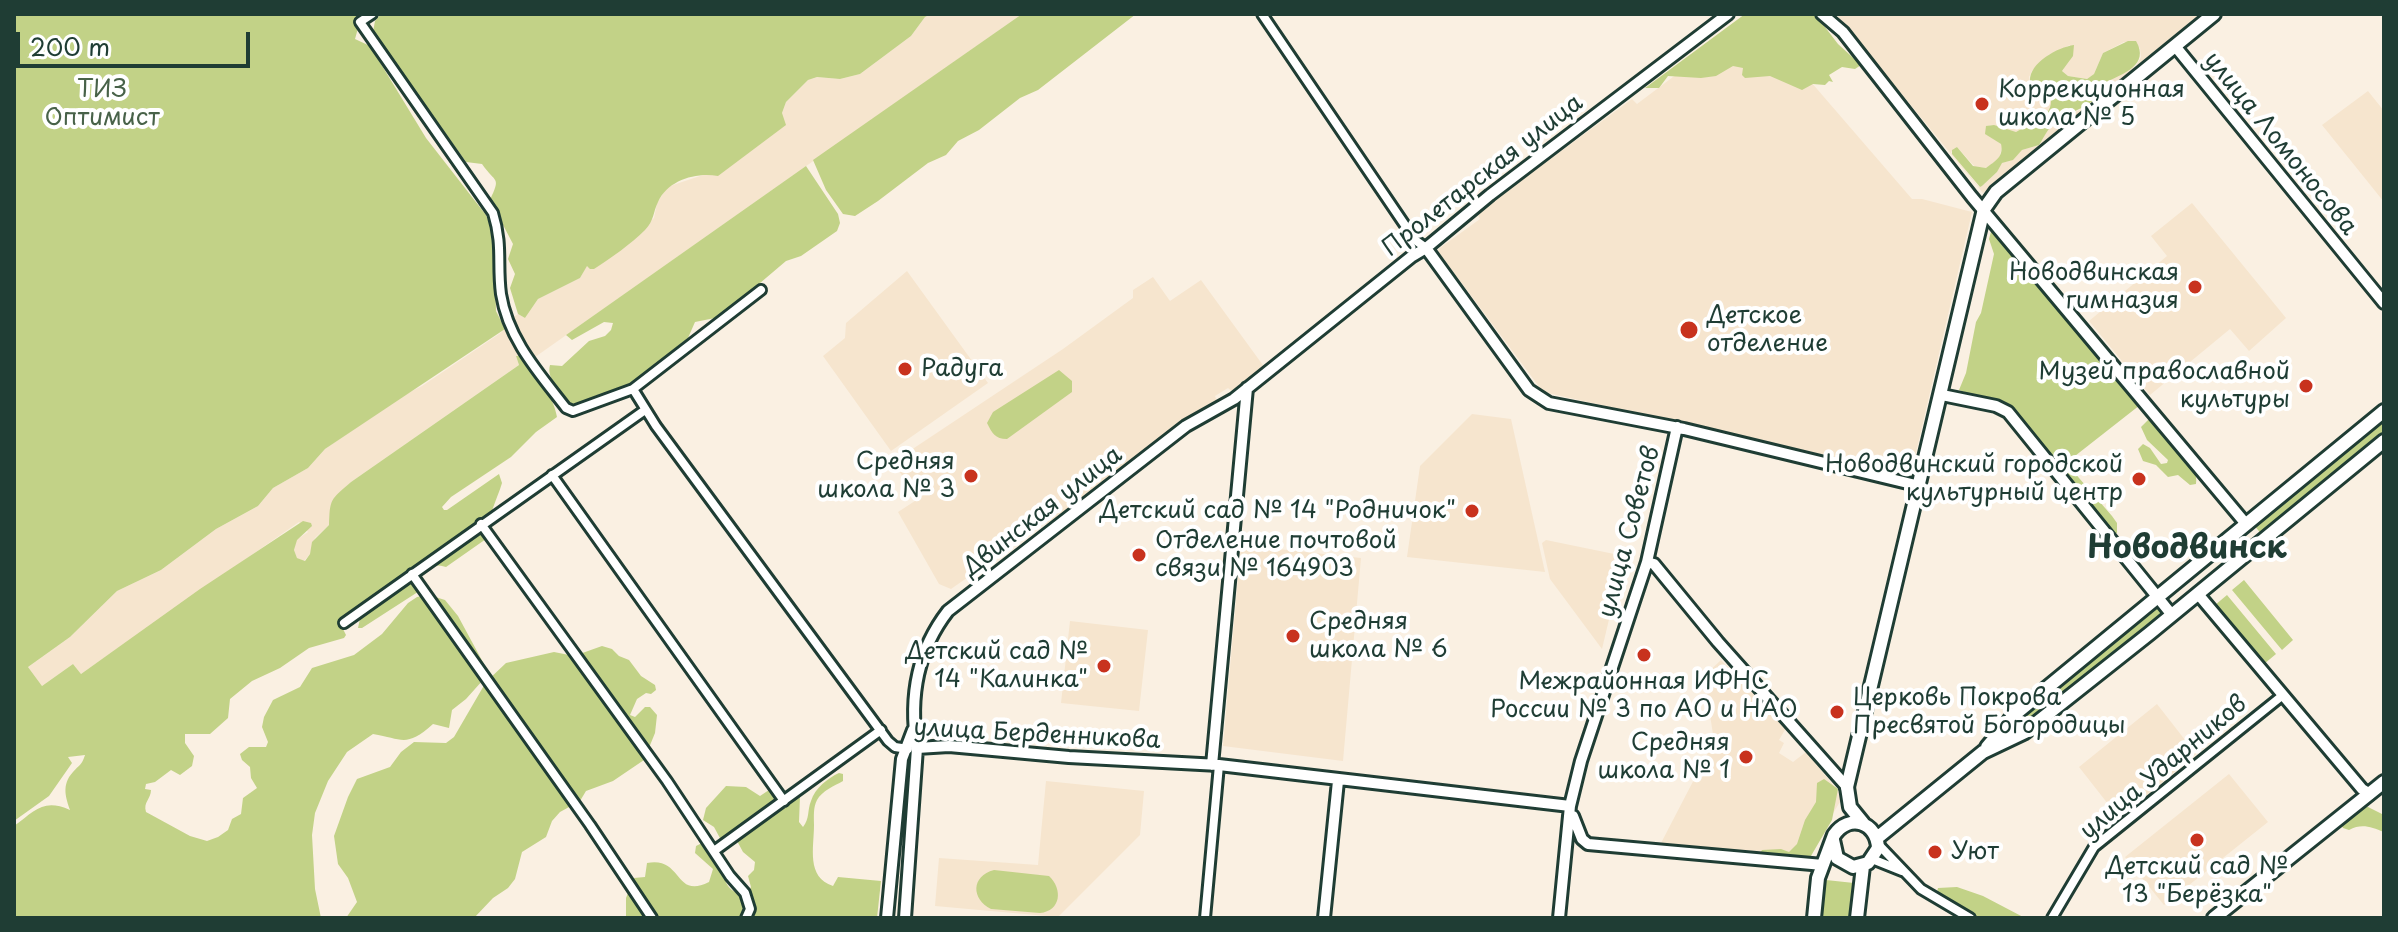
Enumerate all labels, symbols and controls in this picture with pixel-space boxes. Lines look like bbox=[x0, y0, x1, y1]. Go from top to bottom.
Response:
scale bar bbox=[20, 16, 254, 66]
text: 200 m bbox=[30, 28, 110, 64]
street label: улица Ломоносова bbox=[2197, 47, 2363, 241]
park label: ТИЗ Оптимист bbox=[44, 76, 160, 132]
place label: Коррекционная школа № 5 bbox=[1998, 76, 2185, 132]
street label: Пролетарская улица bbox=[1377, 89, 1589, 263]
marker: Коррекционная школа № 5 bbox=[1973, 95, 1991, 113]
place label: Новодвинская гимназия bbox=[2009, 259, 2179, 315]
marker: Новодвинская гимназия bbox=[2186, 278, 2204, 296]
place label: Детское отделение bbox=[1707, 302, 1828, 358]
marker: Детское отделение bbox=[1678, 319, 1700, 341]
place label: Радуга bbox=[921, 355, 1003, 383]
place label: Музей православной культуры bbox=[2039, 358, 2290, 414]
marker: Радуга bbox=[896, 360, 914, 378]
marker: Музей православной культуры bbox=[2297, 377, 2315, 395]
street label: Двинская улица bbox=[958, 441, 1128, 583]
street label: улица Советов bbox=[1593, 443, 1667, 621]
place label: Средняя школа № 3 bbox=[817, 448, 955, 504]
place label: Новодвинский городской культурный центр bbox=[1825, 451, 2123, 507]
marker: Средняя школа № 3 bbox=[962, 467, 980, 485]
marker: Новодвинский городской культурный центр bbox=[2130, 470, 2148, 488]
place label: Детский сад № 14 "Родничок" bbox=[1100, 497, 1456, 525]
marker: Детский сад № 14 "Родничок" bbox=[1463, 502, 1481, 520]
place label: Отделение почтовой связи № 164903 bbox=[1155, 527, 1397, 583]
district label: Новодвинск bbox=[2087, 530, 2287, 568]
marker: Отделение почтовой связи № 164903 bbox=[1130, 546, 1148, 564]
place label: Средняя школа № 6 bbox=[1309, 608, 1448, 664]
marker: Средняя школа № 6 bbox=[1284, 627, 1302, 645]
place label: Детский сад № 14 "Калинка" bbox=[906, 638, 1088, 694]
marker: Межрайонная ИФНС России № 3 по АО и НАО bbox=[1635, 646, 1653, 664]
marker: Детский сад № 14 "Калинка" bbox=[1095, 657, 1113, 675]
place label: Межрайонная ИФНС России № 3 по АО и НАО bbox=[1490, 668, 1798, 724]
place label: Церковь Покрова Пресвятой Богородицы bbox=[1853, 684, 2126, 740]
street label: улица Ударников bbox=[2075, 690, 2253, 846]
marker: Церковь Покрова Пресвятой Богородицы bbox=[1828, 703, 1846, 721]
street label: улица Берденникова bbox=[913, 714, 1161, 756]
place label: Средняя школа № 1 bbox=[1597, 729, 1730, 785]
marker: Средняя школа № 1 bbox=[1737, 748, 1755, 766]
marker: Детский сад № 13 "Берёзка" bbox=[2188, 831, 2206, 849]
place label: Уют bbox=[1951, 838, 1999, 866]
marker: Уют bbox=[1926, 843, 1944, 861]
place label: Детский сад № 13 "Берёзка" bbox=[2106, 853, 2288, 909]

